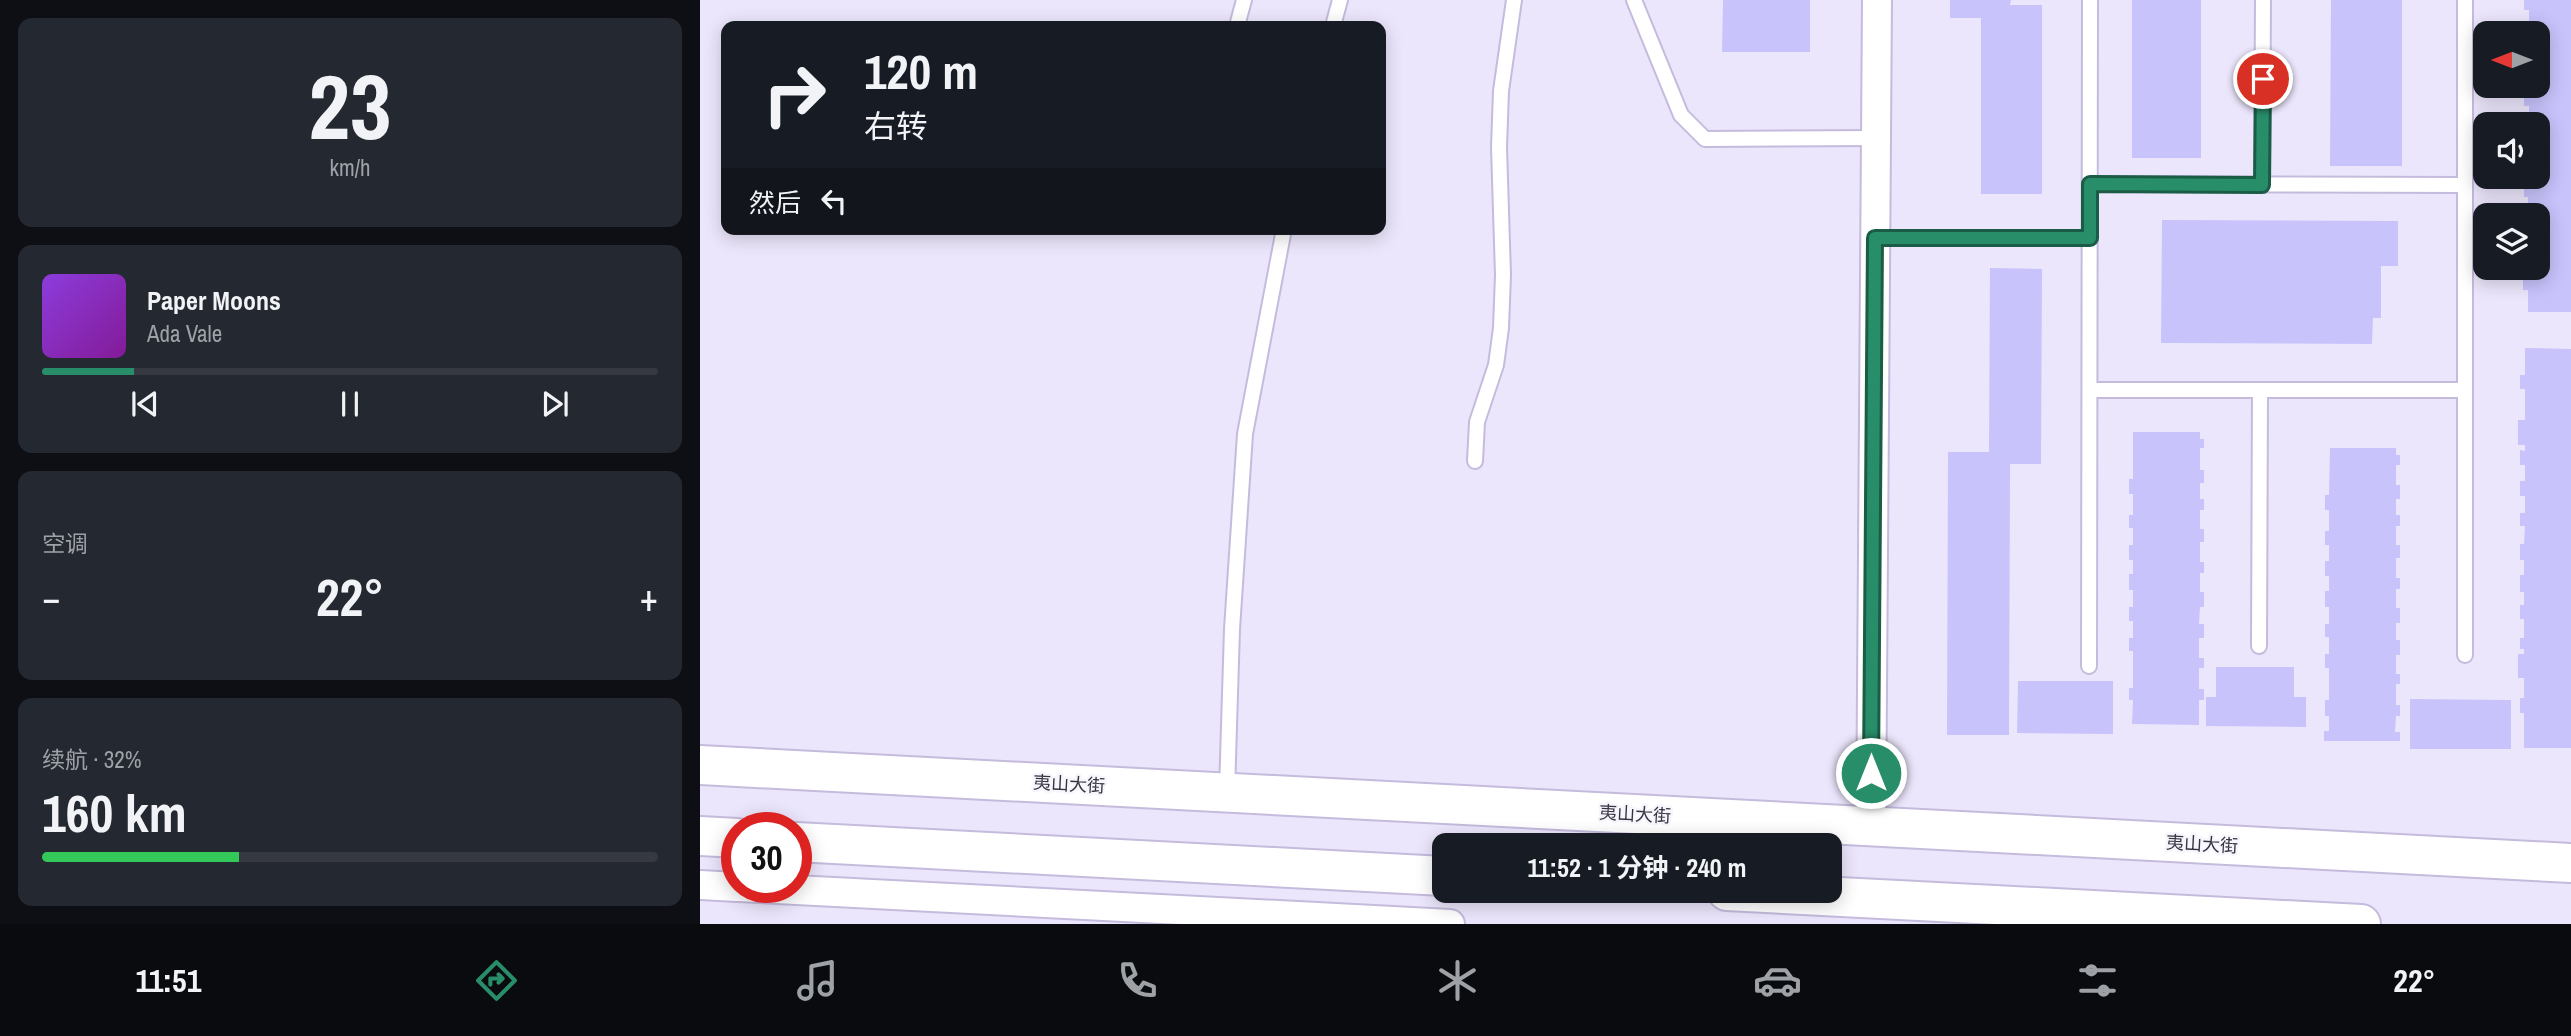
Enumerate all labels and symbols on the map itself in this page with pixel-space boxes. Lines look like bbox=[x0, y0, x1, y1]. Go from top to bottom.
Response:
north arrow bbox=[2473, 21, 2550, 98]
pin bbox=[2233, 49, 2293, 109]
position arrow bbox=[1834, 736, 1908, 810]
street label: 夷山大街 bbox=[1032, 770, 1106, 798]
street label: 夷山大街 bbox=[1598, 800, 1672, 828]
speed limit sign: 30 bbox=[721, 812, 812, 903]
street label: 夷山大街 bbox=[2165, 830, 2239, 858]

